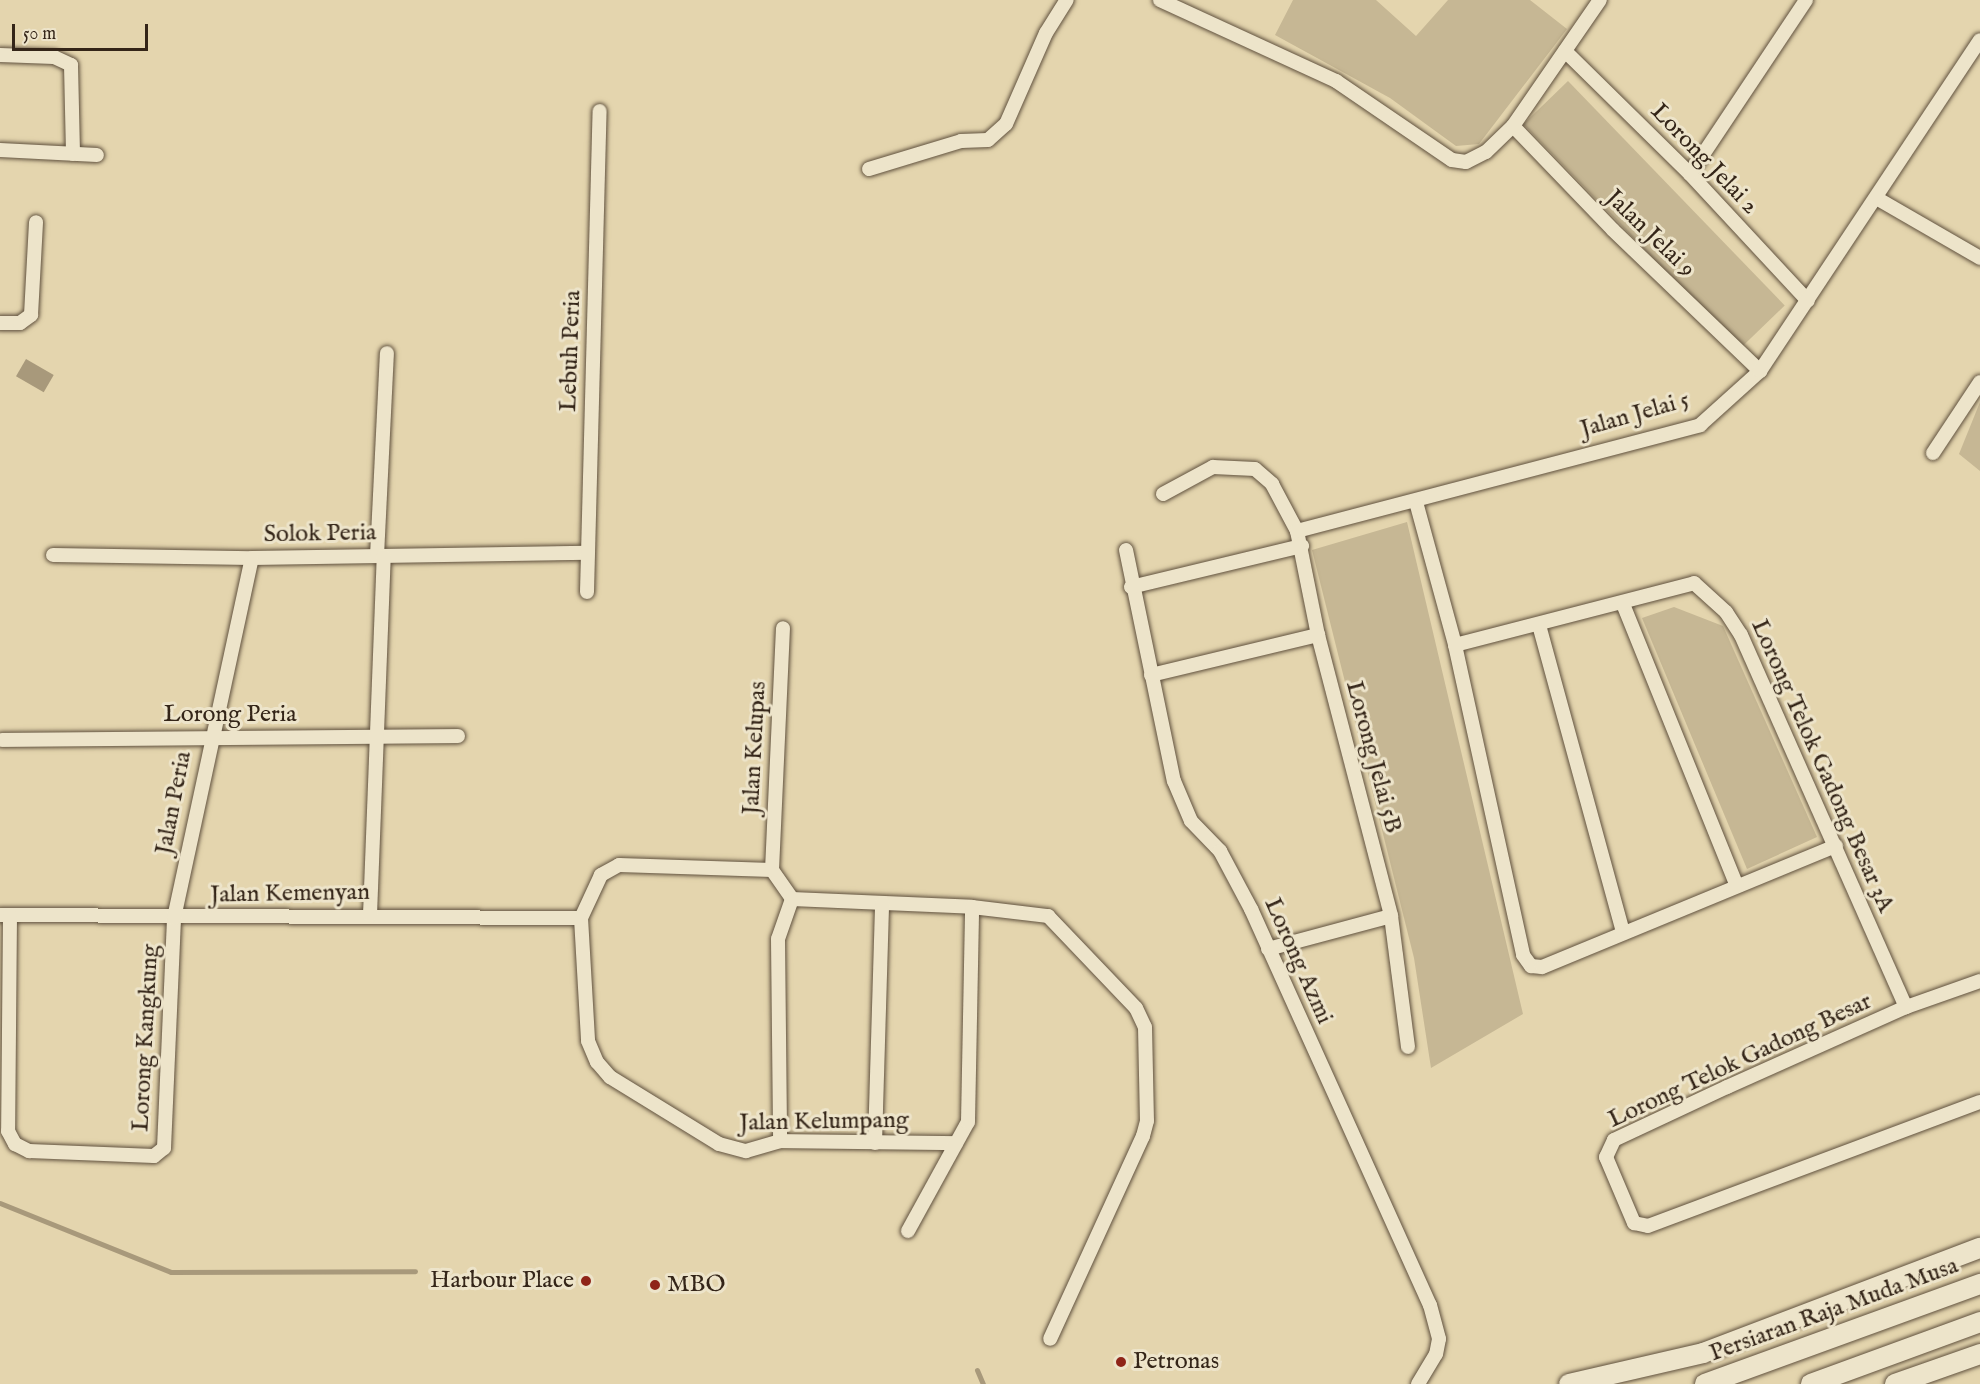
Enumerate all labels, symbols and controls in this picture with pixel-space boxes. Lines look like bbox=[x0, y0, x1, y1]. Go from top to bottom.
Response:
scale bar bbox=[15, 12, 152, 50]
text: 50 m bbox=[23, 23, 56, 46]
street label: Lorong Jelai 2 bbox=[1644, 98, 1764, 220]
street label: Jalan Jelai 9 bbox=[1599, 184, 1701, 284]
street label: Lebuh Peria bbox=[554, 290, 588, 412]
street label: Jalan Jelai 5 bbox=[1577, 386, 1693, 444]
street label: Solok Peria bbox=[263, 519, 377, 549]
street label: Lorong Telok Gadong Besar 3A bbox=[1744, 615, 1900, 917]
street label: Lorong Jelai 5B bbox=[1339, 678, 1407, 836]
street label: Jalan Kelupas bbox=[737, 681, 773, 815]
street label: Lorong Peria bbox=[163, 701, 297, 729]
street label: Jalan Peria bbox=[150, 749, 198, 857]
street label: Jalan Kemenyan bbox=[210, 878, 370, 910]
street label: Lorong Azmi bbox=[1257, 893, 1339, 1029]
street label: Lorong Kangkung bbox=[127, 944, 165, 1132]
street label: Lorong Telok Gadong Besar bbox=[1604, 987, 1876, 1135]
street label: Jalan Kelumpang bbox=[739, 1106, 909, 1138]
street label: Persiaran Raja Muda Musa bbox=[1706, 1252, 1962, 1368]
place label: Harbour Place bbox=[430, 1267, 574, 1295]
place label: MBO bbox=[667, 1271, 725, 1299]
marker: Harbour Place bbox=[579, 1274, 593, 1288]
marker: MBO bbox=[648, 1278, 662, 1292]
place label: Petronas bbox=[1133, 1348, 1219, 1376]
marker: Petronas bbox=[1114, 1355, 1128, 1369]

